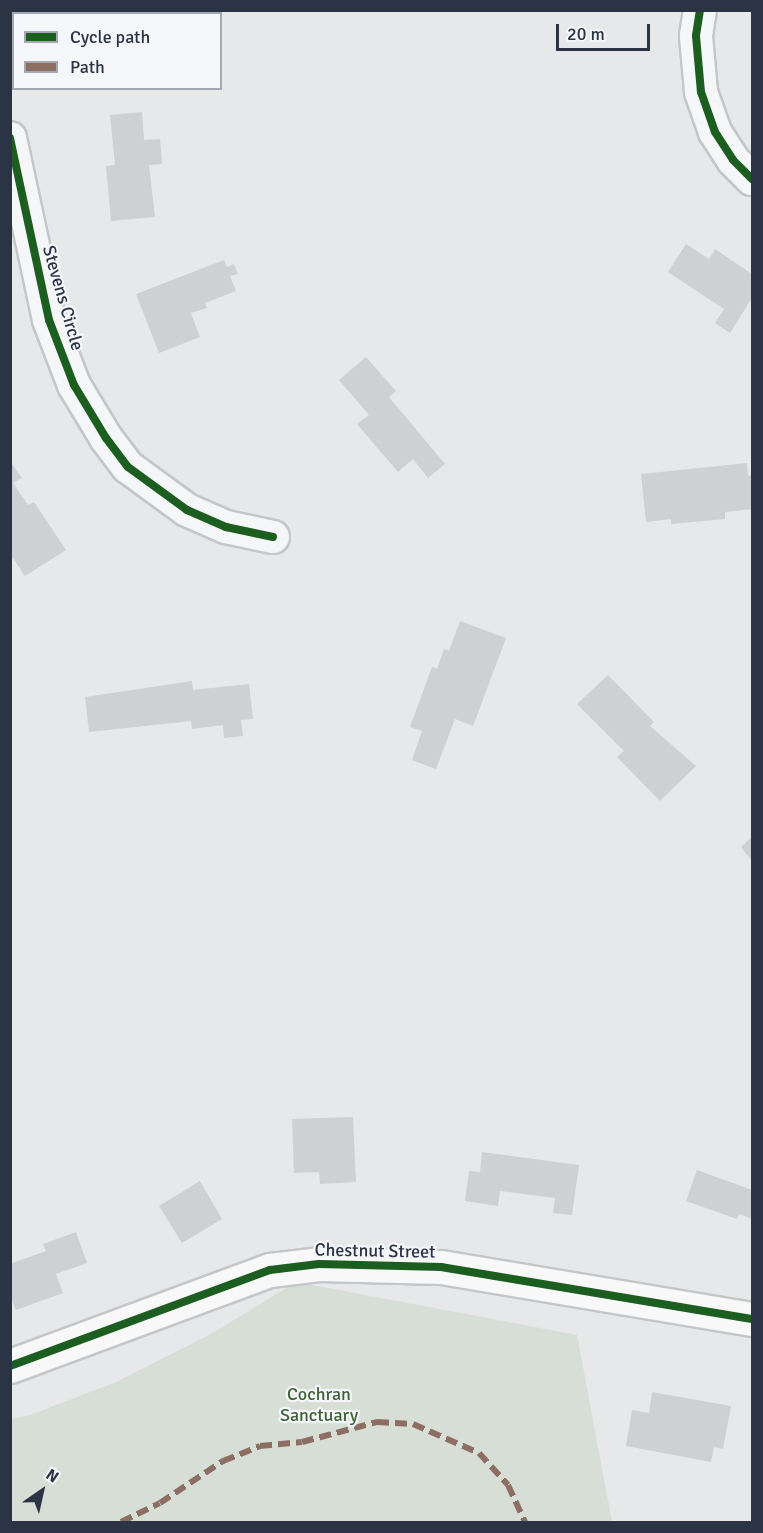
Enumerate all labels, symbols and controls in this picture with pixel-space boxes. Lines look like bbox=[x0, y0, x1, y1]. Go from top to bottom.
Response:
legend bbox=[12, 12, 222, 90]
scale bar bbox=[559, 12, 654, 50]
text: 20 m bbox=[567, 23, 605, 45]
text: Cycle path bbox=[70, 26, 150, 48]
text: Path bbox=[70, 56, 105, 78]
street label: Stevens Circle bbox=[38, 243, 88, 353]
street label: Chestnut Street bbox=[314, 1239, 436, 1263]
park label: Cochran Sanctuary bbox=[280, 1384, 358, 1426]
north arrow bbox=[12, 1461, 72, 1521]
text: N bbox=[42, 1465, 62, 1487]

